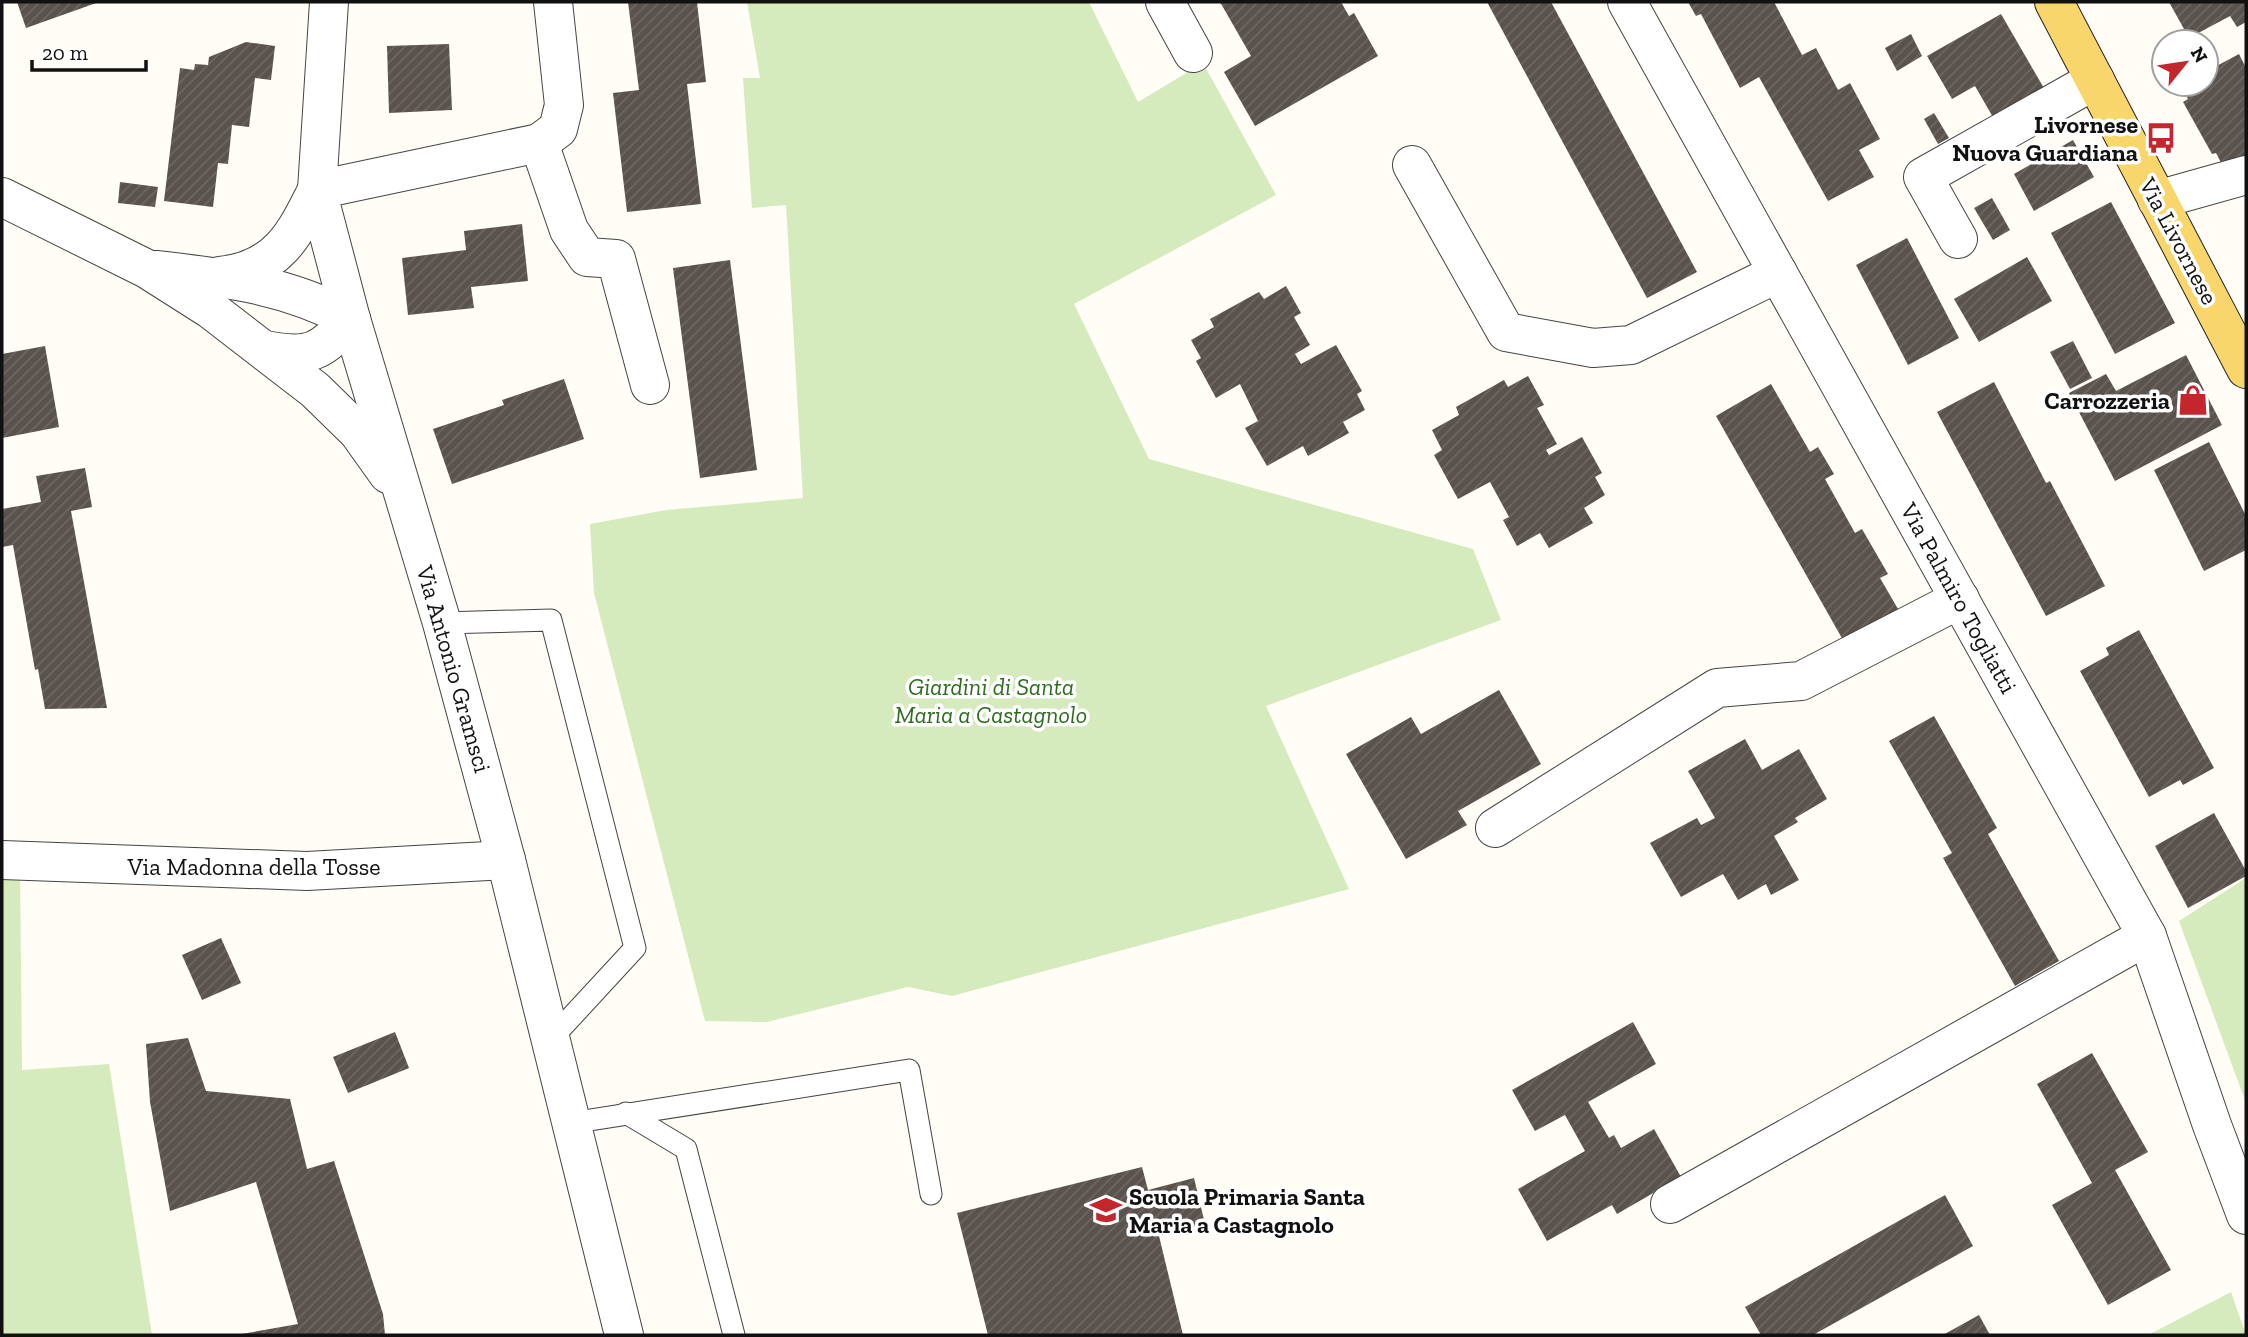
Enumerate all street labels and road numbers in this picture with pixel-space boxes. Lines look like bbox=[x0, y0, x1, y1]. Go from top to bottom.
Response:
street label: Via Livornese bbox=[2133, 172, 2225, 309]
street label: Via Palmiro Togliatti bbox=[1894, 497, 2024, 699]
street label: Via Antonio Gramsci bbox=[410, 561, 498, 776]
street label: Via Madonna della Tosse bbox=[126, 852, 381, 881]

